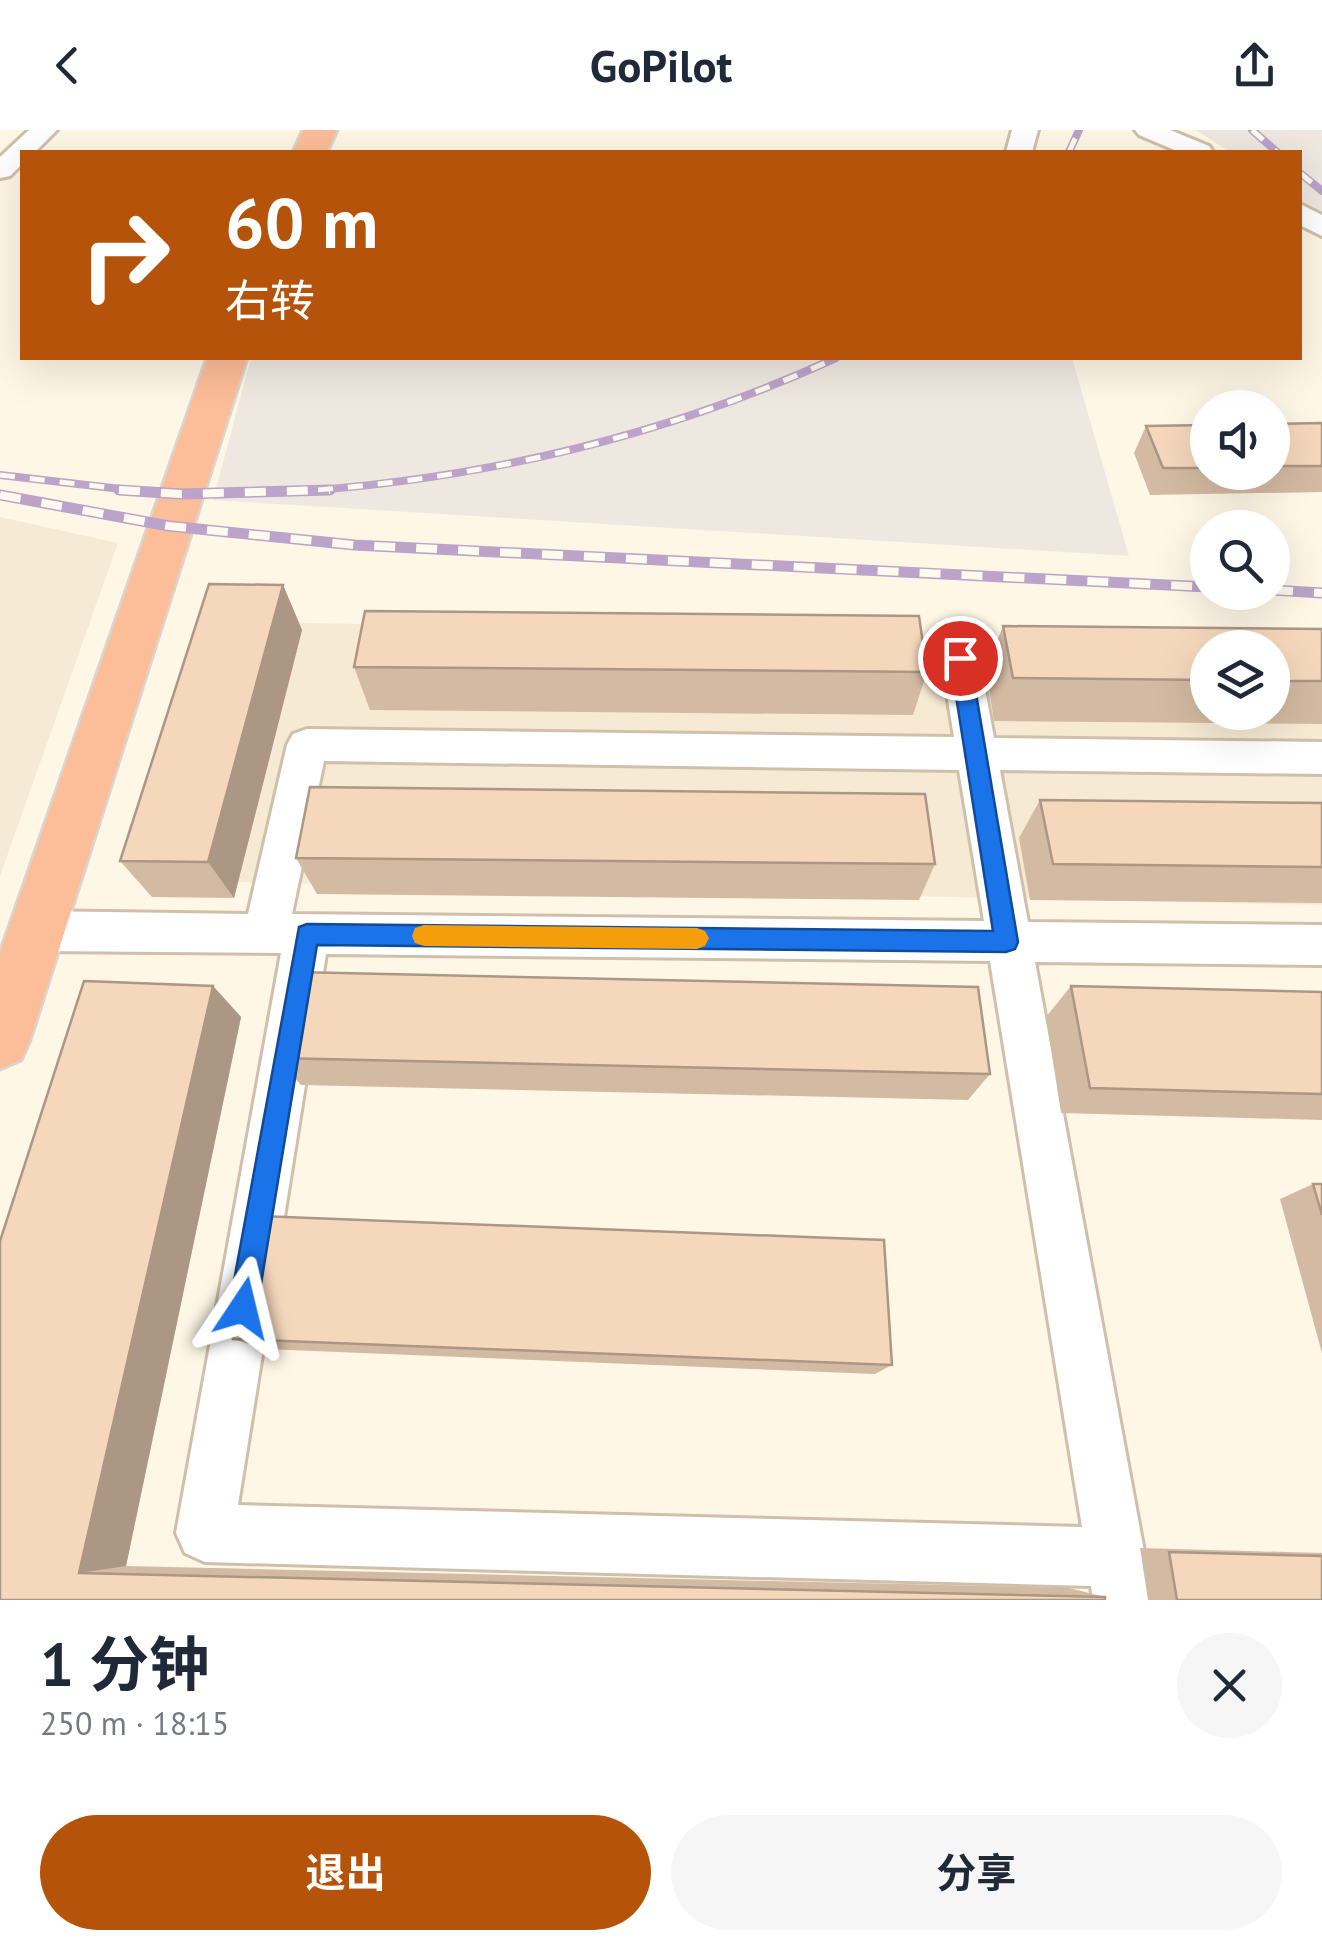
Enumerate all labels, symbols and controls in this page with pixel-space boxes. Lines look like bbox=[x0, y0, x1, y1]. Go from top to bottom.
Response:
text: GoPilot bbox=[590, 36, 732, 94]
icon: back bbox=[40, 38, 95, 93]
icon: share bbox=[1227, 38, 1282, 93]
text: 60 m bbox=[225, 177, 378, 267]
icon: right bbox=[60, 190, 190, 320]
text: 右转 bbox=[225, 271, 315, 329]
map controls bbox=[1190, 390, 1290, 730]
button: sound bbox=[1190, 390, 1290, 490]
button: search bbox=[1190, 510, 1290, 610]
pin bbox=[918, 616, 1003, 701]
button: layers bbox=[1190, 630, 1290, 730]
icon: arrive bbox=[933, 631, 988, 686]
position arrow bbox=[191, 1256, 295, 1360]
text: 1 分钟 bbox=[40, 1625, 209, 1703]
button: close bbox=[1177, 1633, 1282, 1738]
text: 250 m · 18:15 bbox=[40, 1702, 229, 1744]
button: 退出 bbox=[40, 1815, 651, 1930]
button: 分享 bbox=[671, 1815, 1282, 1930]

